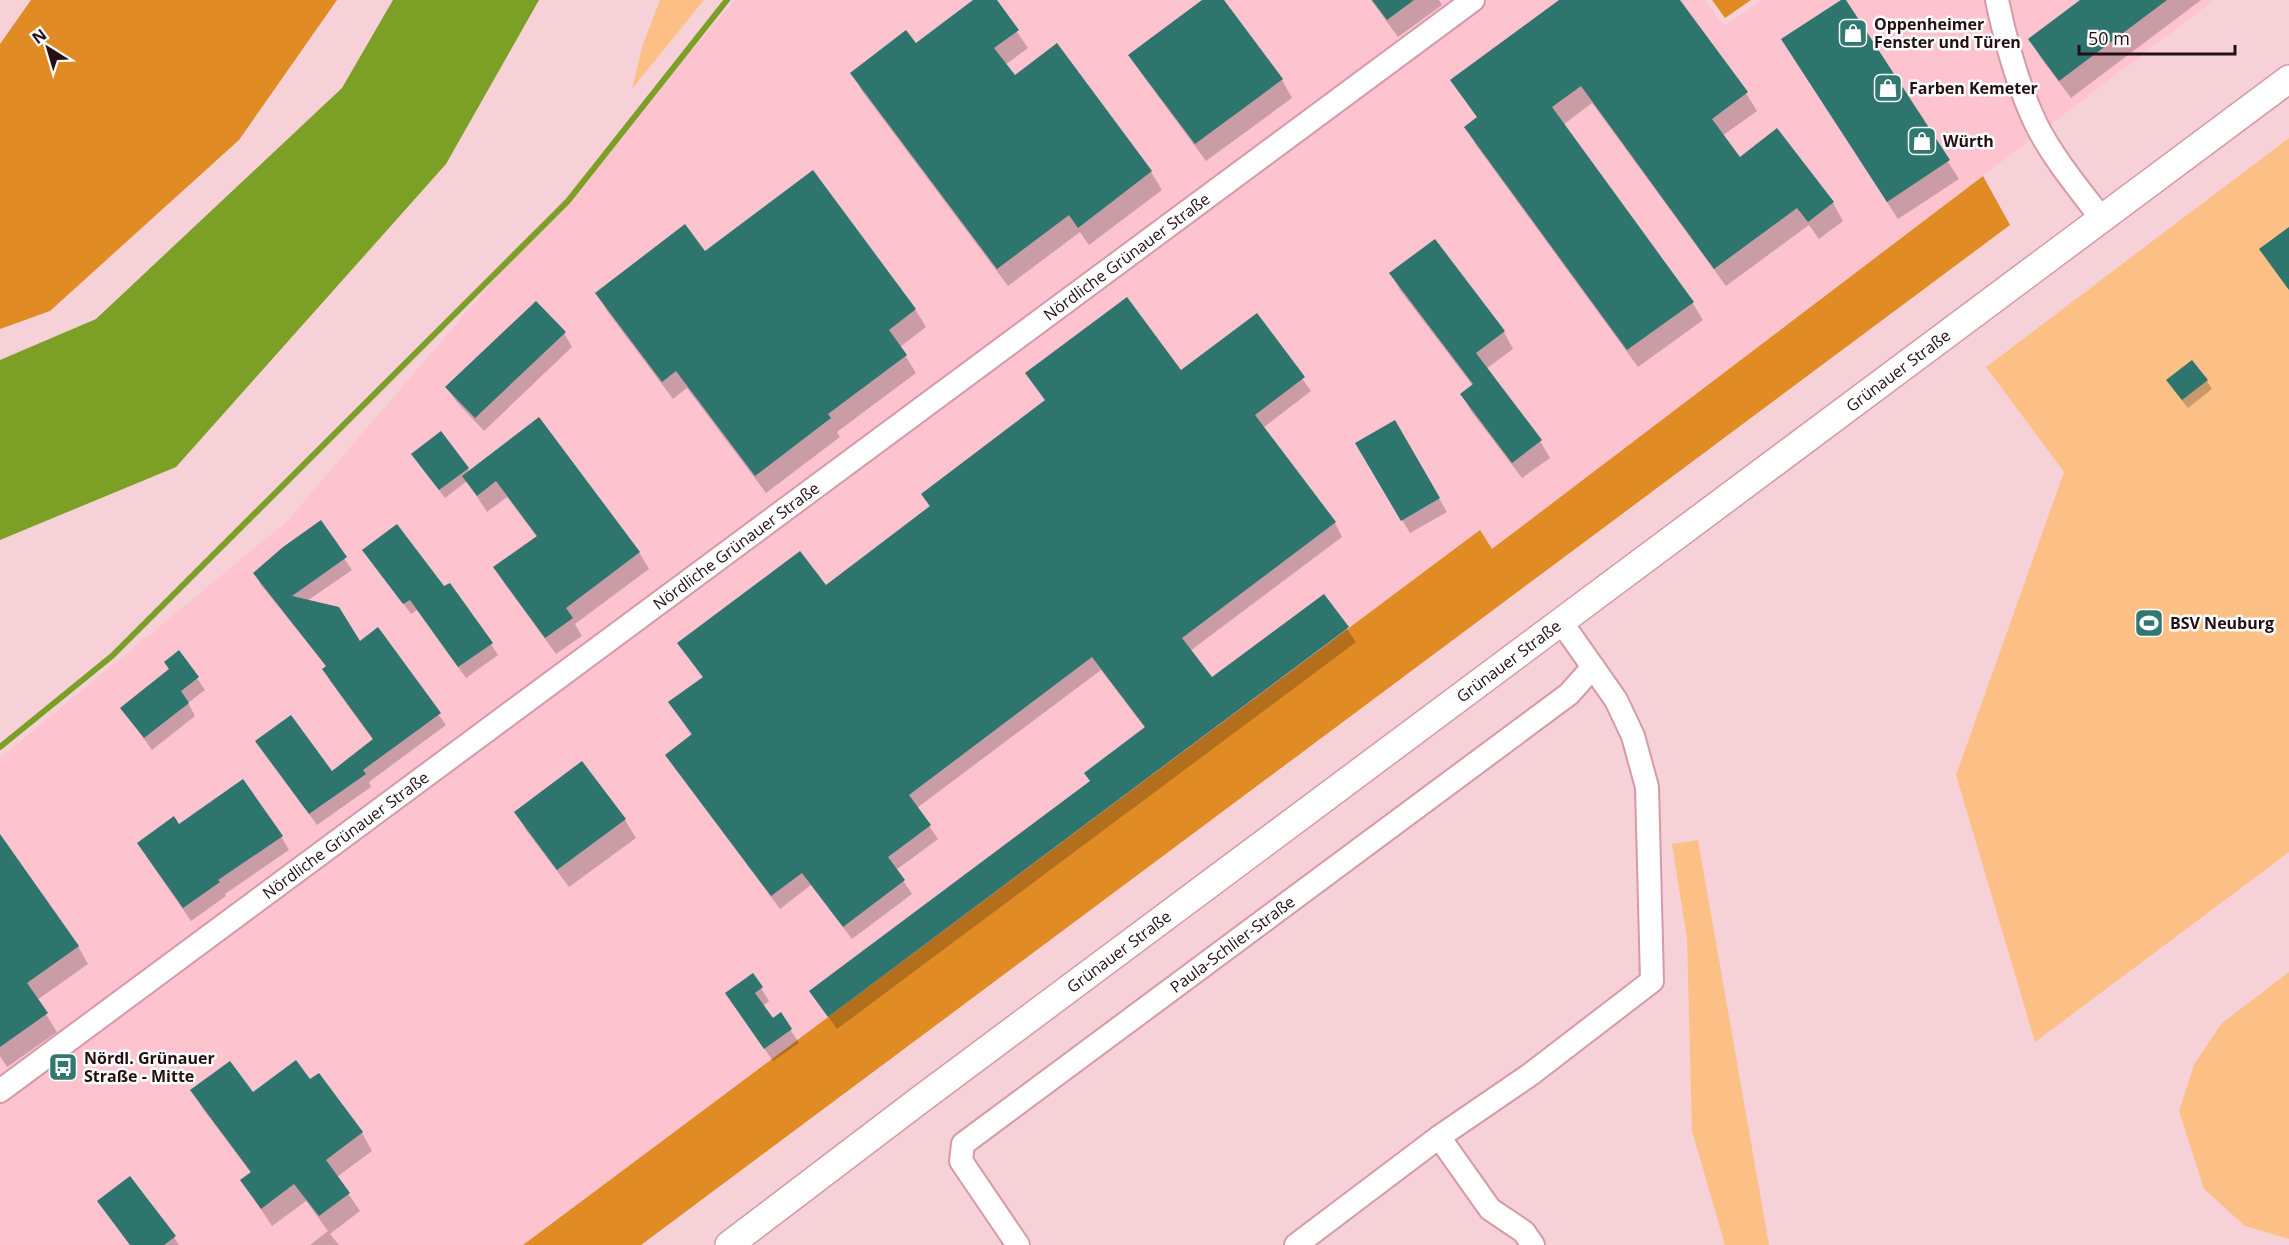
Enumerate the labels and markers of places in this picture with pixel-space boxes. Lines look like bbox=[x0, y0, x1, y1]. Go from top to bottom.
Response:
place label: Oppenheimer Fenster und Türen bbox=[1874, 13, 2021, 53]
shop icon: Oppenheimer Fenster und Türen bbox=[1837, 17, 1869, 49]
shop icon: Farben Kemeter bbox=[1872, 72, 1904, 104]
place label: Farben Kemeter bbox=[1909, 77, 2038, 99]
shop icon: Würth bbox=[1906, 125, 1938, 157]
place label: Würth bbox=[1943, 130, 1994, 152]
sports icon: BSV Neuburg bbox=[2133, 607, 2165, 639]
place label: BSV Neuburg bbox=[2170, 612, 2274, 634]
place label: Nördl. Grünauer Straße - Mitte bbox=[84, 1047, 215, 1087]
bus stop icon: Nördl. Grünauer Straße - Mitte bbox=[47, 1051, 79, 1083]

